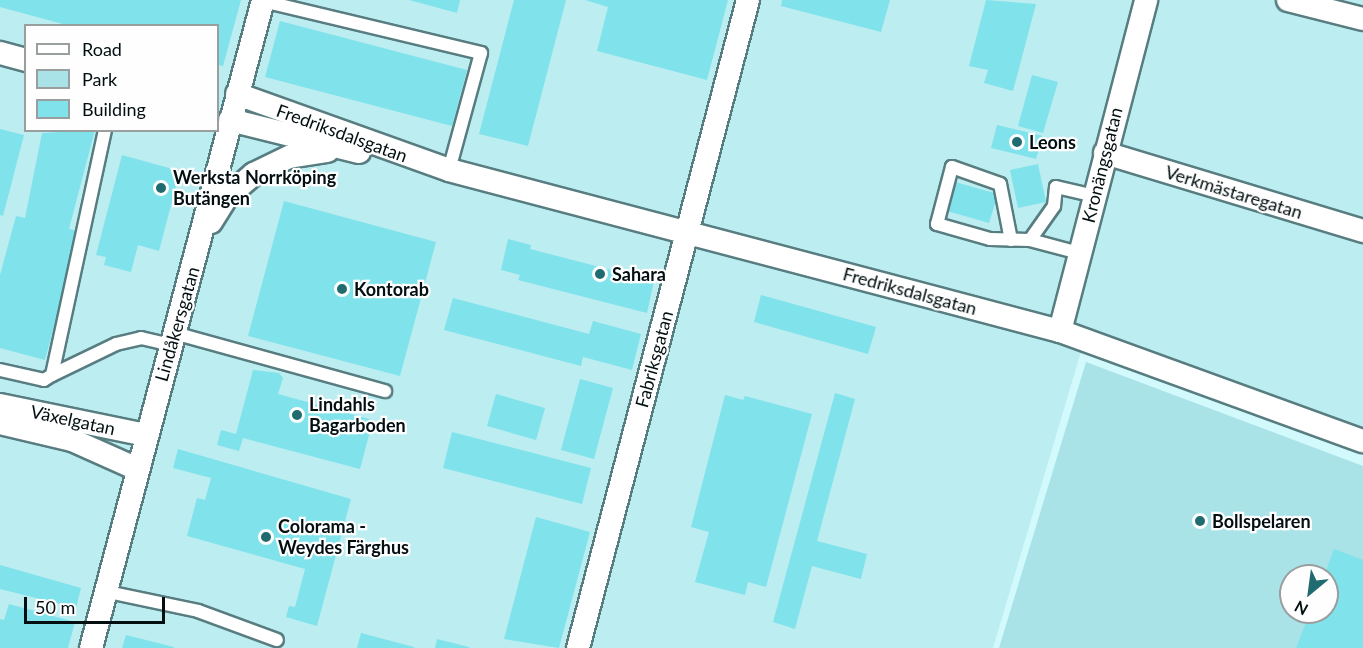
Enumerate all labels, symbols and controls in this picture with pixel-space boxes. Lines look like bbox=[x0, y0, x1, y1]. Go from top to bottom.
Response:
legend bbox=[24, 24, 219, 132]
text: Road bbox=[82, 38, 122, 60]
text: Park bbox=[82, 68, 117, 90]
text: Building bbox=[82, 98, 146, 120]
street label: Fredriksdalsgatan bbox=[274, 99, 410, 167]
street label: Kronängsgatan bbox=[1077, 105, 1127, 225]
place label: Leons bbox=[1029, 131, 1076, 153]
marker: Leons bbox=[1010, 135, 1024, 149]
street label: Verkmästaregatan bbox=[1163, 161, 1305, 223]
place label: Werksta Norrköping Butängen bbox=[173, 167, 336, 210]
marker: Werksta Norrköping Butängen bbox=[154, 181, 168, 195]
place label: Sahara bbox=[612, 263, 666, 285]
street label: Fredriksdalsgatan bbox=[841, 263, 979, 319]
street label: Lindåkersgatan bbox=[150, 264, 204, 384]
marker: Sahara bbox=[593, 267, 607, 281]
place label: Kontorab bbox=[354, 278, 429, 300]
marker: Kontorab bbox=[335, 282, 349, 296]
street label: Fabriksgatan bbox=[631, 308, 677, 410]
place label: Lindahls Bagarboden bbox=[309, 394, 406, 436]
street label: Växelgatan bbox=[29, 401, 117, 439]
marker: Lindahls Bagarboden bbox=[290, 408, 304, 422]
place label: Bollspelaren bbox=[1212, 510, 1311, 532]
marker: Bollspelaren bbox=[1193, 514, 1207, 528]
place label: Colorama - Weydes Färghus bbox=[278, 516, 409, 558]
marker: Colorama - Weydes Färghus bbox=[259, 530, 273, 544]
north arrow bbox=[1279, 564, 1339, 624]
scale bar bbox=[27, 585, 168, 623]
text: 50 m bbox=[35, 596, 75, 618]
text: N bbox=[1291, 597, 1311, 620]

